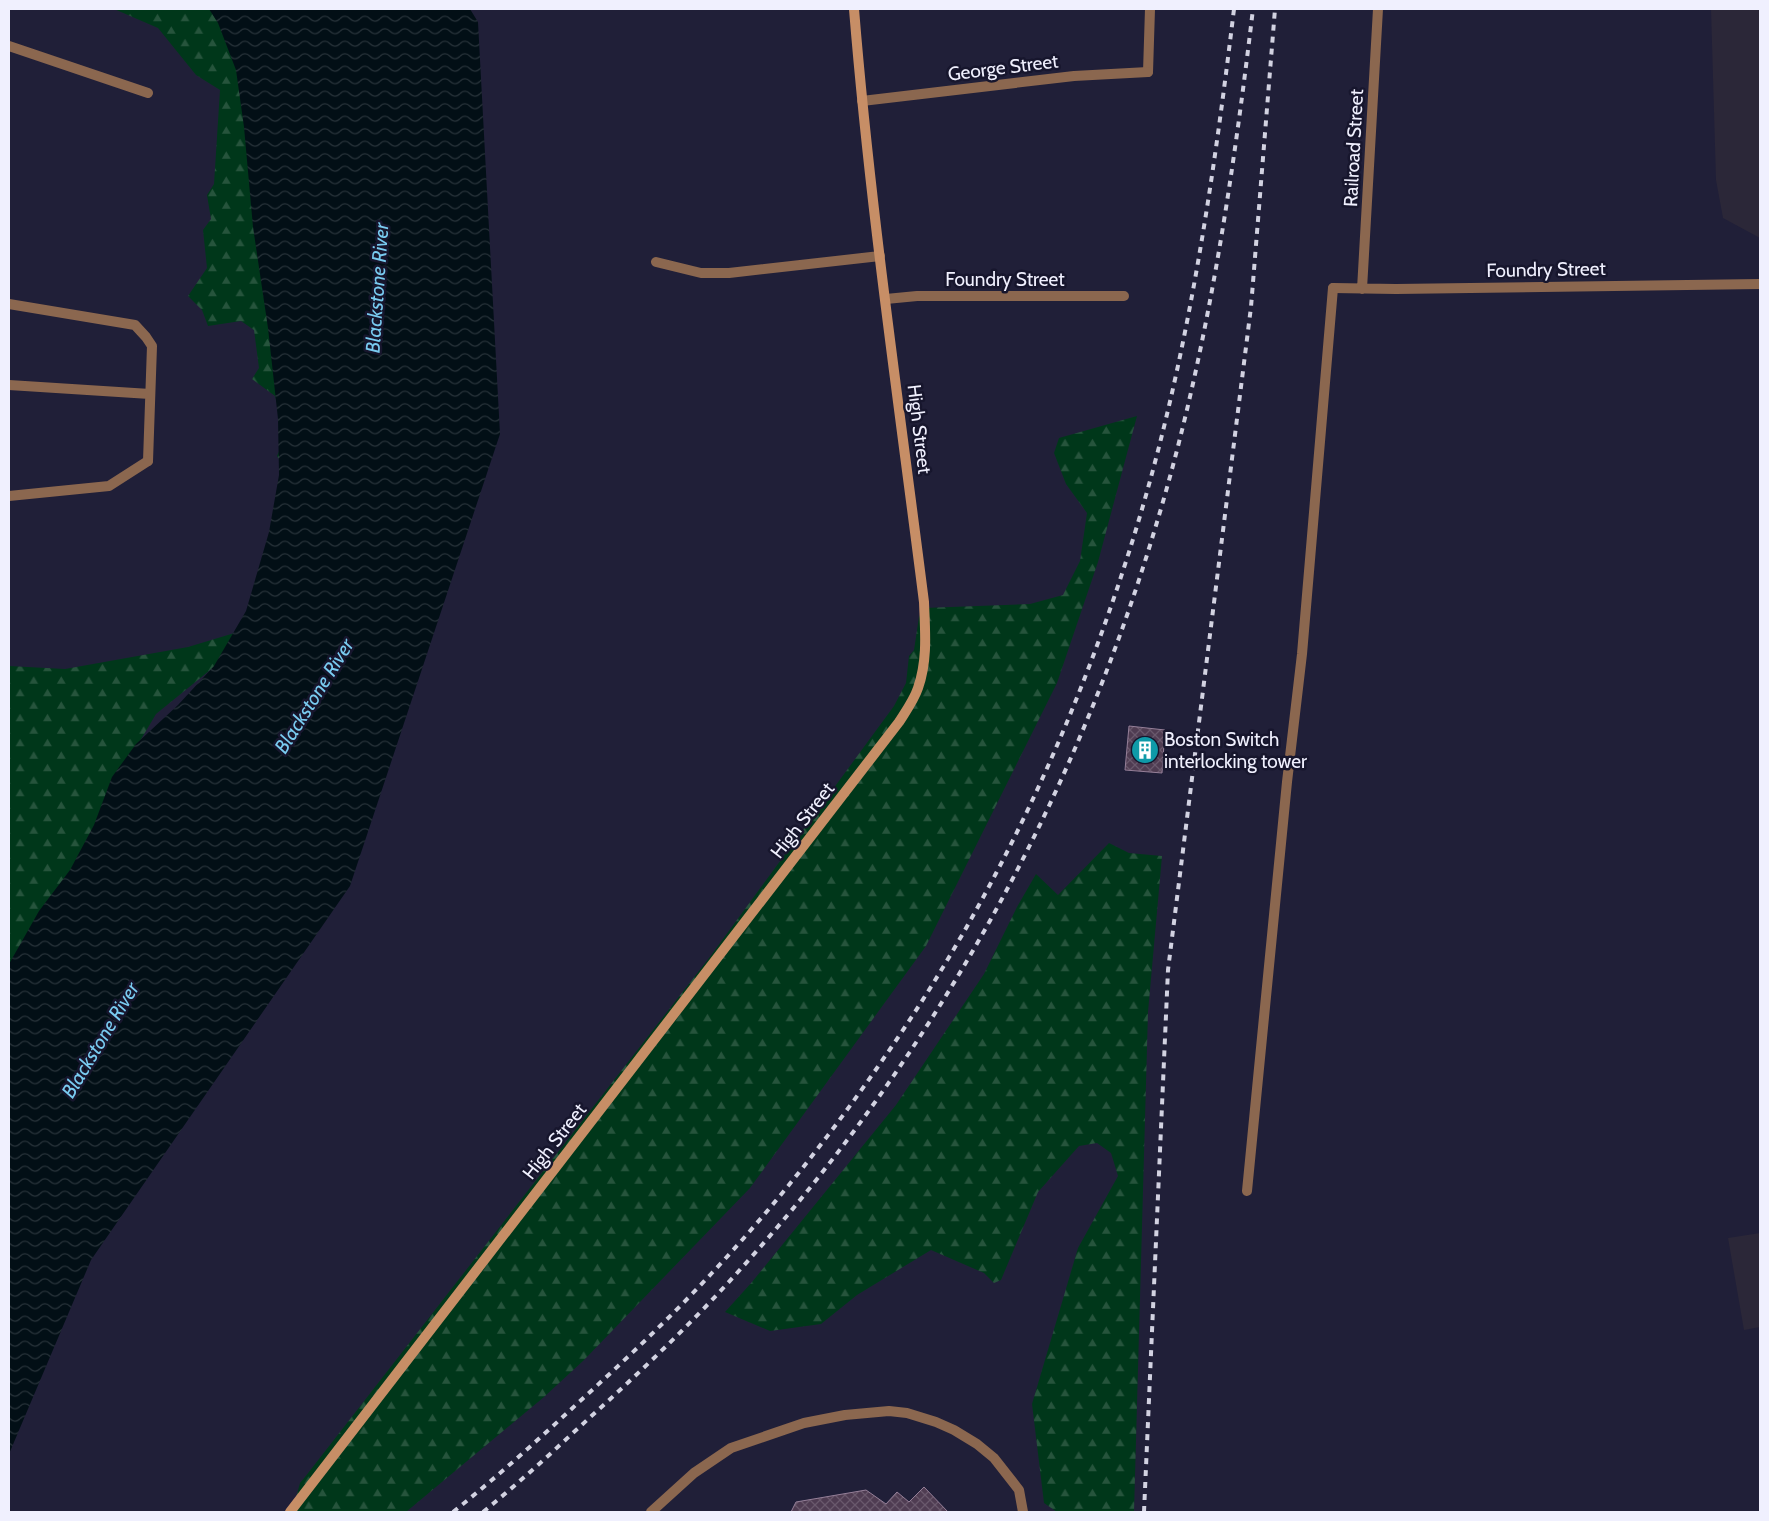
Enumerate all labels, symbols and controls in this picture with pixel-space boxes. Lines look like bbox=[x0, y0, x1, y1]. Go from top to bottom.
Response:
street label: George Street bbox=[947, 49, 1060, 86]
street label: Railroad Street bbox=[1339, 88, 1368, 208]
water label: Blackstone River bbox=[360, 221, 394, 354]
street label: Foundry Street bbox=[1486, 257, 1606, 282]
street label: Foundry Street bbox=[945, 268, 1065, 291]
street label: High Street bbox=[903, 383, 936, 476]
water label: Blackstone River bbox=[269, 634, 359, 758]
place label: Boston Switch interlocking tower bbox=[1164, 728, 1307, 773]
building icon: Boston Switch interlocking tower bbox=[1130, 735, 1160, 765]
street label: High Street bbox=[766, 777, 840, 863]
water label: Blackstone River bbox=[56, 977, 144, 1102]
street label: High Street bbox=[518, 1098, 592, 1184]

